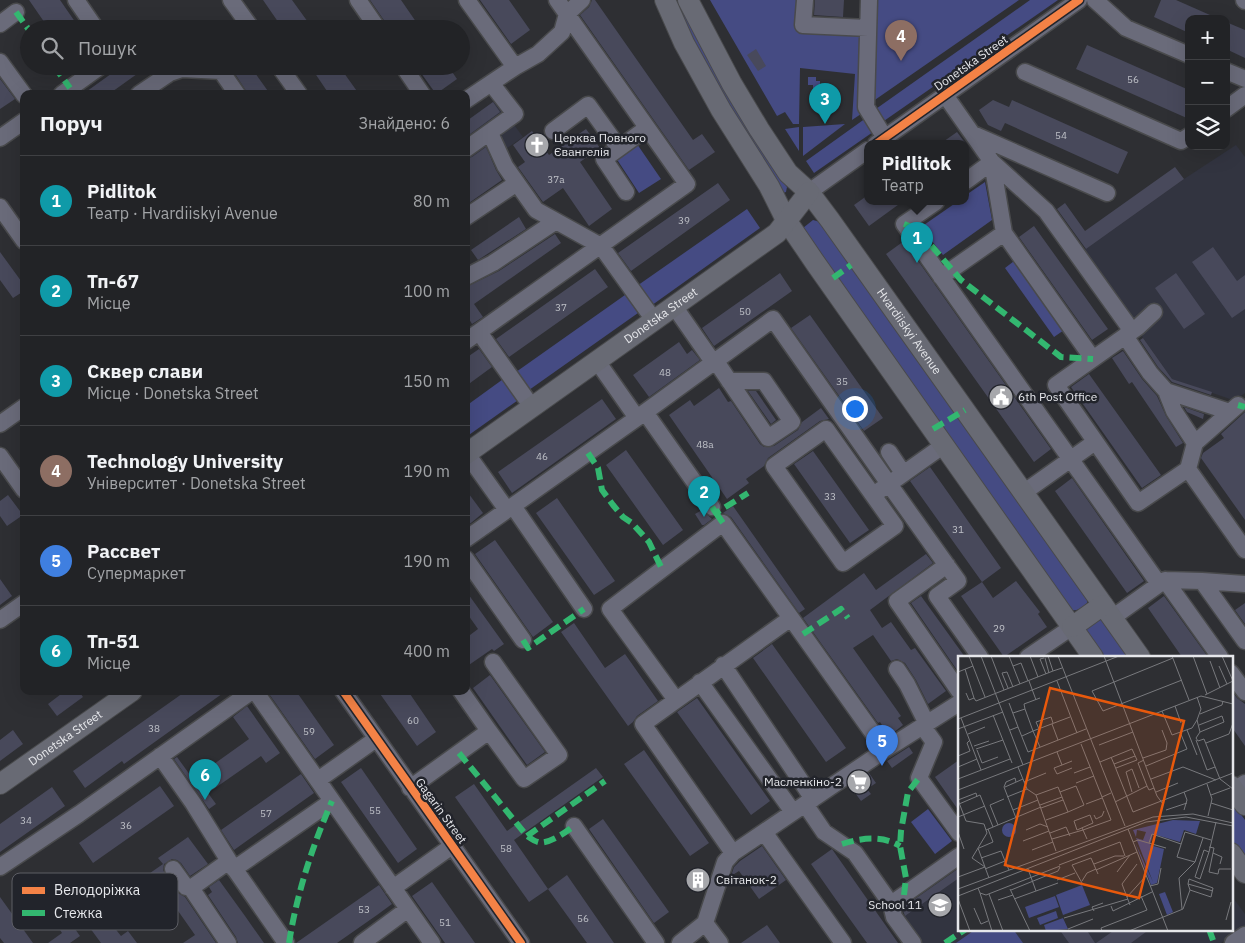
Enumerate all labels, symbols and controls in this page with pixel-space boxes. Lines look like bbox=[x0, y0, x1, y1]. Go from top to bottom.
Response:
map controls bbox=[1185, 15, 1230, 150]
button: + bbox=[1185, 15, 1230, 60]
search box bbox=[20, 20, 470, 75]
pin: 4 bbox=[885, 20, 917, 61]
street label: Donetska Street bbox=[931, 32, 1011, 94]
icon: search bbox=[38, 34, 66, 62]
text: Пошук bbox=[78, 36, 137, 60]
button: − bbox=[1185, 60, 1230, 105]
house number: 56 bbox=[1127, 73, 1139, 86]
pin: 3 bbox=[809, 83, 841, 124]
button: layers bbox=[1185, 105, 1230, 150]
text: Поруч bbox=[40, 109, 103, 137]
text: Знайдено: 6 bbox=[358, 113, 450, 133]
house number: 54 bbox=[1055, 129, 1067, 142]
place label: Церква Повного Євангелія bbox=[554, 130, 646, 159]
church icon: Церква Повного Євангелія bbox=[524, 132, 550, 158]
popup bbox=[864, 140, 969, 205]
text: Pidlitok bbox=[882, 151, 951, 175]
house number: 37а bbox=[547, 173, 565, 186]
text: Театр bbox=[882, 175, 924, 195]
text: Pidlitok bbox=[87, 179, 157, 203]
text: 1 bbox=[51, 191, 61, 211]
text: 80 m bbox=[413, 191, 450, 211]
text: Театр · Hvardiiskyi Avenue bbox=[87, 203, 278, 223]
house number: 39 bbox=[678, 214, 690, 227]
pin: 1 bbox=[901, 222, 933, 263]
text: Тп-67 bbox=[87, 269, 139, 293]
text: 2 bbox=[51, 281, 61, 301]
text: 100 m bbox=[403, 281, 450, 301]
street label: Donetska Street bbox=[621, 284, 700, 346]
street label: Hvardiiskyi Avenue bbox=[874, 285, 945, 378]
text: Місце bbox=[87, 293, 130, 313]
house number: 37 bbox=[555, 301, 567, 314]
house number: 50 bbox=[739, 305, 751, 318]
text: Сквер слави bbox=[87, 359, 203, 383]
house number: 48 bbox=[659, 366, 671, 379]
text: 3 bbox=[51, 371, 61, 391]
text: 150 m bbox=[403, 371, 450, 391]
house number: 35 bbox=[836, 375, 848, 388]
text: Місце · Donetska Street bbox=[87, 383, 259, 403]
public building icon: 6th Post Office bbox=[988, 384, 1014, 410]
place label: 6th Post Office bbox=[1018, 389, 1098, 404]
your location bbox=[842, 396, 868, 422]
house number: 48а bbox=[696, 438, 714, 451]
text: Technology University bbox=[87, 449, 283, 473]
house number: 46 bbox=[536, 450, 548, 463]
text: 4 bbox=[51, 461, 61, 481]
text: 190 m bbox=[403, 461, 450, 481]
text: Університет · Donetska Street bbox=[87, 473, 306, 493]
pin: 2 bbox=[688, 476, 720, 517]
house number: 33 bbox=[824, 490, 836, 503]
house number: 31 bbox=[952, 523, 964, 536]
text: Рассвет bbox=[87, 539, 160, 563]
text: 5 bbox=[51, 551, 61, 571]
text: 190 m bbox=[403, 551, 450, 571]
text: Супермаркет bbox=[87, 563, 186, 583]
house number: 29 bbox=[993, 622, 1005, 635]
text: Тп-51 bbox=[87, 629, 139, 653]
text: 6 bbox=[51, 641, 61, 661]
text: 400 m bbox=[403, 641, 450, 661]
text: Місце bbox=[87, 653, 130, 673]
inset map bbox=[958, 656, 1232, 930]
street label: Donetska Street bbox=[25, 706, 105, 769]
house number: 60 bbox=[407, 714, 419, 727]
house number: 38 bbox=[148, 722, 160, 735]
house number: 59 bbox=[303, 725, 315, 738]
pin: 5 bbox=[866, 725, 898, 766]
pin: 6 bbox=[189, 759, 221, 800]
supermarket icon: Масленкіно-2 bbox=[846, 769, 872, 795]
place label: Масленкіно-2 bbox=[764, 774, 842, 789]
street label: Gagarin Street bbox=[413, 775, 470, 846]
house number: 55 bbox=[369, 804, 381, 817]
house number: 57 bbox=[260, 807, 272, 820]
house number: 34 bbox=[20, 814, 32, 827]
house number: 36 bbox=[120, 819, 132, 832]
house number: 58 bbox=[500, 842, 512, 855]
building icon: Світанок-2 bbox=[685, 867, 711, 893]
place label: Світанок-2 bbox=[716, 872, 777, 887]
legend bbox=[12, 873, 178, 930]
text: Велодоріжка bbox=[54, 881, 141, 899]
school or university icon: School 11 bbox=[927, 892, 953, 918]
place label: School 11 bbox=[868, 897, 922, 912]
house number: 53 bbox=[358, 903, 370, 916]
text: Стежка bbox=[54, 904, 103, 922]
house number: 56 bbox=[577, 912, 589, 925]
house number: 51 bbox=[439, 916, 451, 929]

